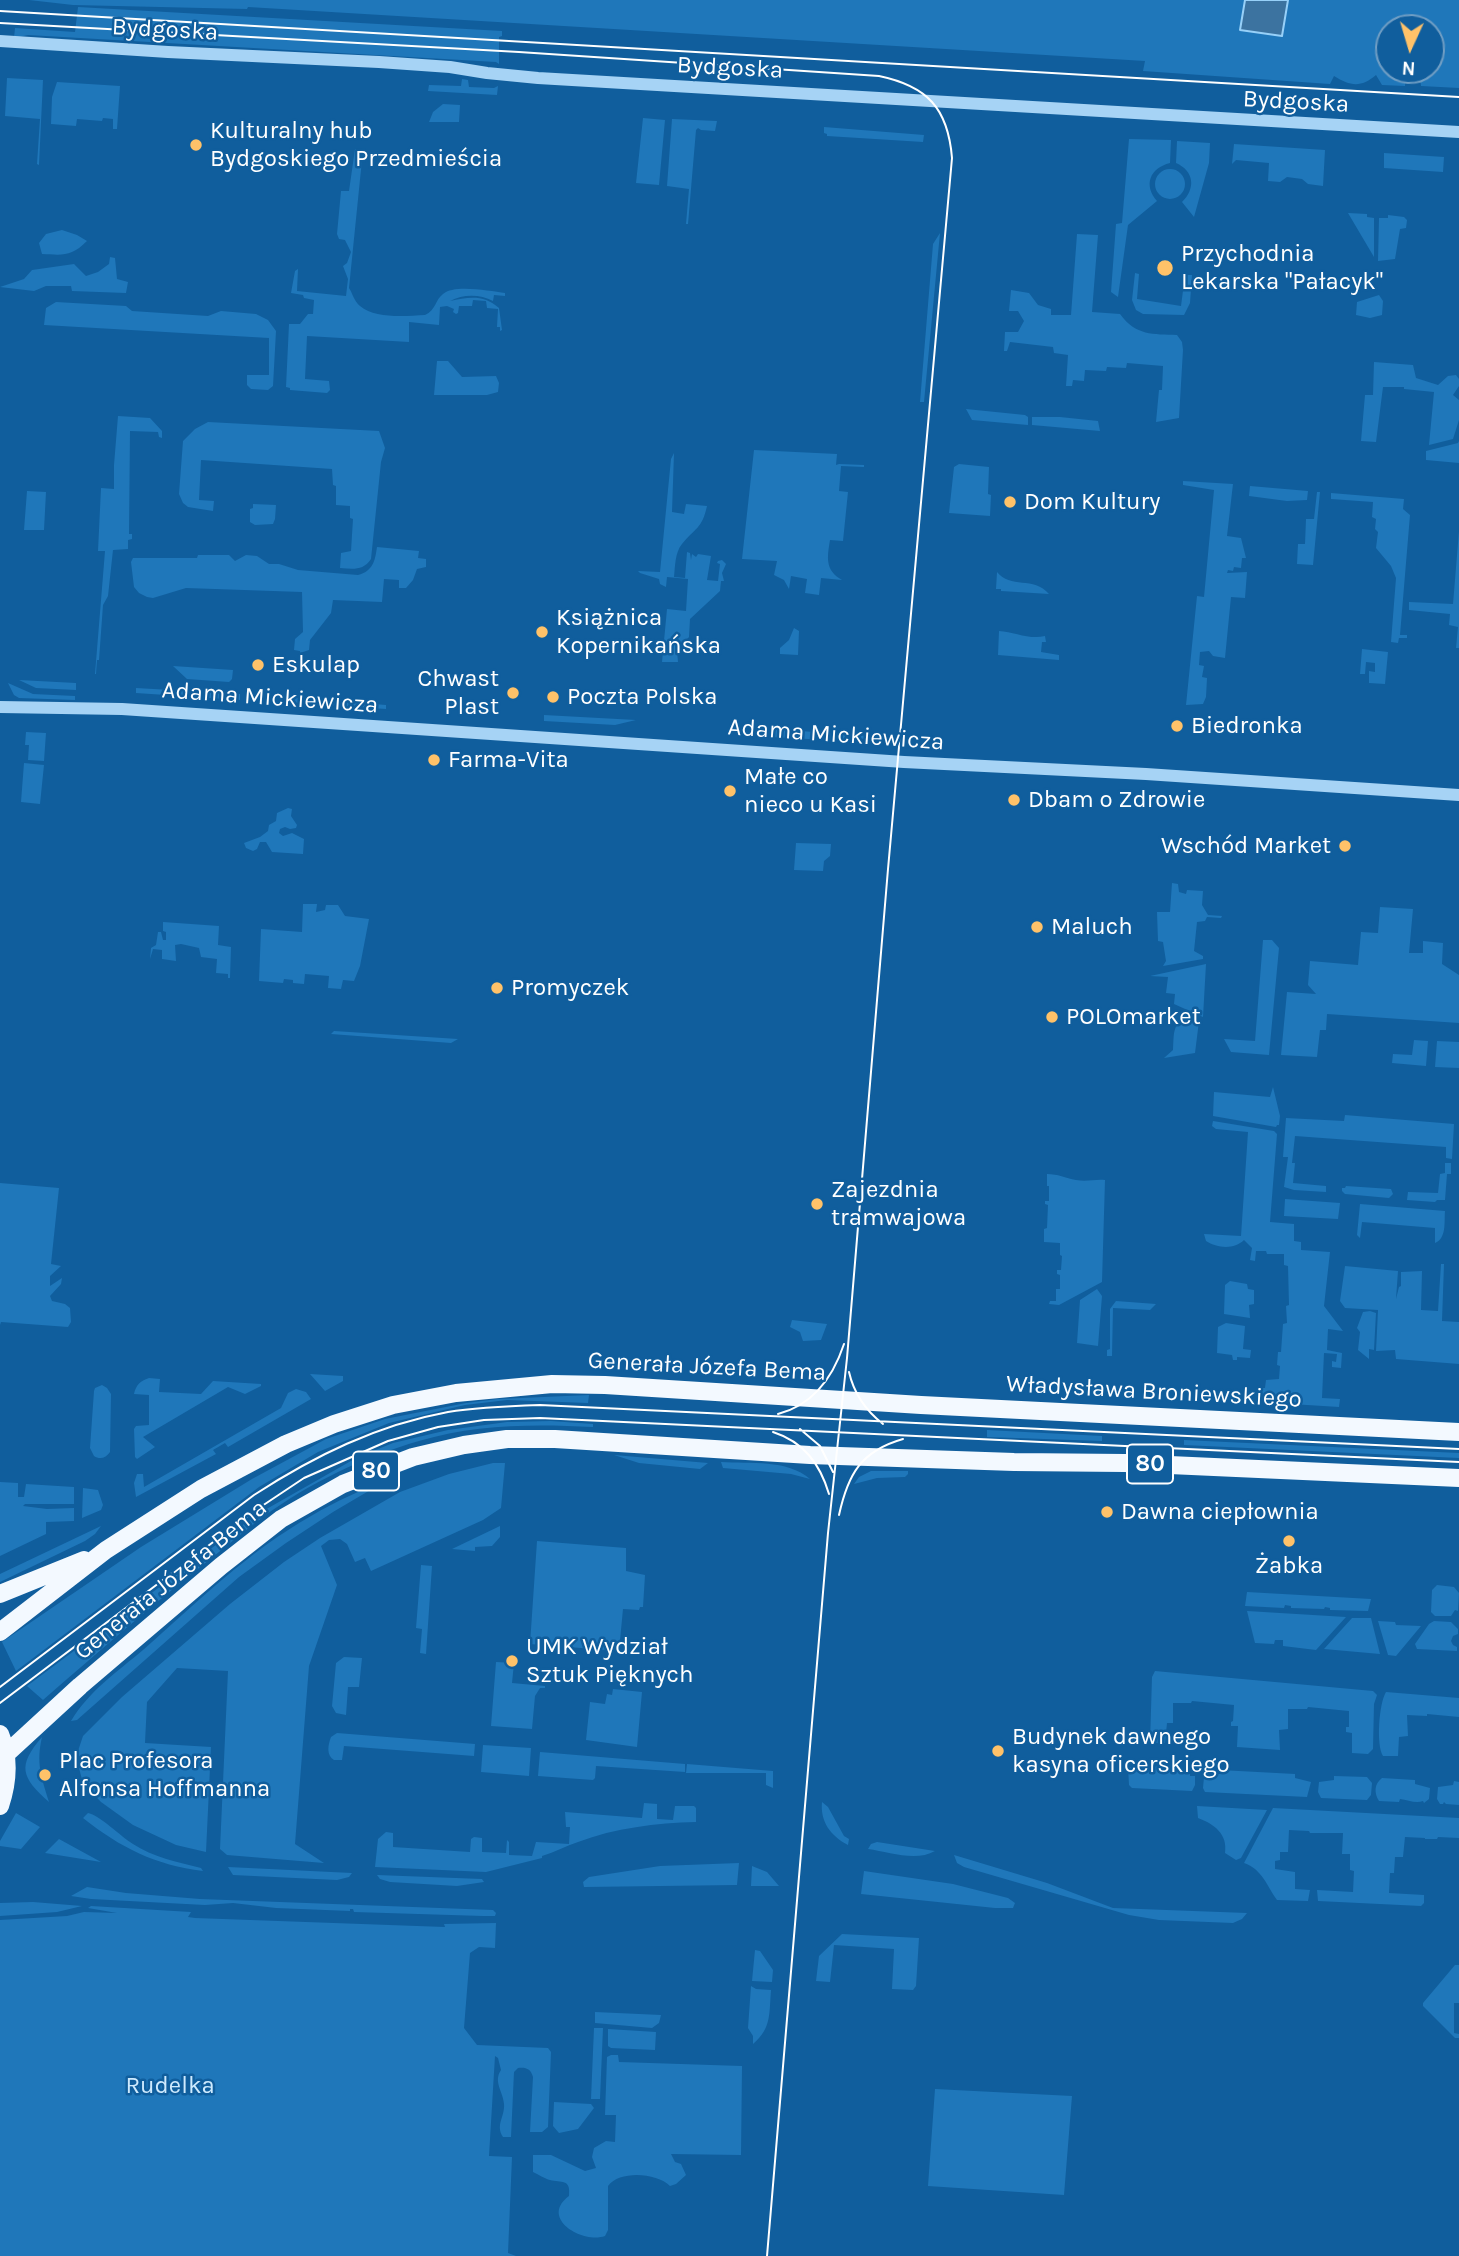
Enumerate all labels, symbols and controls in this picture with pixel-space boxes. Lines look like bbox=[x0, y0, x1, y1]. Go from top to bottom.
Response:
street label: Bydgoska bbox=[111, 13, 219, 47]
north arrow bbox=[1375, 14, 1445, 84]
street label: Bydgoska bbox=[676, 51, 784, 85]
text: N bbox=[1401, 57, 1416, 79]
street label: Bydgoska bbox=[1242, 85, 1350, 119]
place label: Kulturalny hub Bydgoskiego Przedmieścia bbox=[210, 117, 502, 173]
marker: Kulturalny hub Bydgoskiego Przedmieścia bbox=[188, 137, 204, 153]
place label: Przychodnia Lekarska "Pałacyk" bbox=[1181, 240, 1383, 296]
marker: Przychodnia Lekarska "Pałacyk" bbox=[1155, 258, 1175, 278]
place label: Dom Kultury bbox=[1024, 488, 1160, 516]
marker: Dom Kultury bbox=[1002, 494, 1018, 510]
place label: Książnica Kopernikańska bbox=[556, 604, 721, 660]
marker: Książnica Kopernikańska bbox=[534, 624, 550, 640]
place label: Eskulap bbox=[272, 651, 360, 679]
marker: Eskulap bbox=[250, 657, 266, 673]
place label: Chwast Plast bbox=[418, 665, 499, 721]
street label: Adama Mickiewicza bbox=[161, 676, 379, 720]
place label: Poczta Polska bbox=[567, 683, 718, 711]
marker: Chwast Plast bbox=[505, 685, 521, 701]
marker: Poczta Polska bbox=[545, 689, 561, 705]
place label: Biedronka bbox=[1191, 712, 1303, 740]
street label: Adama Mickiewicza bbox=[727, 713, 945, 757]
marker: Biedronka bbox=[1169, 718, 1185, 734]
place label: Farma-Vita bbox=[448, 746, 569, 774]
marker: Farma-Vita bbox=[426, 752, 442, 768]
place label: Małe co nieco u Kasi bbox=[744, 763, 877, 819]
marker: Małe co nieco u Kasi bbox=[722, 783, 738, 799]
place label: Dbam o Zdrowie bbox=[1028, 786, 1205, 814]
marker: Dbam o Zdrowie bbox=[1006, 792, 1022, 808]
place label: Wschód Market bbox=[1161, 832, 1331, 860]
marker: Wschód Market bbox=[1337, 838, 1353, 854]
place label: Maluch bbox=[1051, 913, 1133, 941]
marker: Maluch bbox=[1029, 919, 1045, 935]
place label: Promyczek bbox=[511, 974, 629, 1002]
marker: Promyczek bbox=[489, 980, 505, 996]
place label: POLOmarket bbox=[1066, 1003, 1201, 1031]
marker: POLOmarket bbox=[1044, 1009, 1060, 1025]
place label: Zajezdnia tramwajowa bbox=[831, 1176, 966, 1232]
marker: Zajezdnia tramwajowa bbox=[809, 1196, 825, 1212]
street label: Generała Józefa Bema bbox=[587, 1346, 827, 1388]
street label: Władysława Broniewskiego bbox=[1005, 1370, 1303, 1414]
road number: 80 bbox=[1127, 1444, 1173, 1484]
road number: 80 bbox=[353, 1452, 399, 1490]
street label: Generała Józefa Bema bbox=[69, 1494, 273, 1666]
place label: Dawna ciepłownia bbox=[1121, 1498, 1319, 1526]
marker: Dawna ciepłownia bbox=[1099, 1504, 1115, 1520]
marker: Żabka bbox=[1281, 1533, 1297, 1549]
place label: Żabka bbox=[1255, 1552, 1323, 1580]
place label: UMK Wydział Sztuk Pięknych bbox=[526, 1633, 693, 1689]
marker: UMK Wydział Sztuk Pięknych bbox=[504, 1653, 520, 1669]
place label: Budynek dawnego kasyna oficerskiego bbox=[1012, 1723, 1230, 1779]
marker: Budynek dawnego kasyna oficerskiego bbox=[990, 1743, 1006, 1759]
place label: Plac Profesora Alfonsa Hoffmanna bbox=[59, 1747, 270, 1803]
marker: Plac Profesora Alfonsa Hoffmanna bbox=[37, 1767, 53, 1783]
park label: Rudelka bbox=[125, 2072, 215, 2100]

